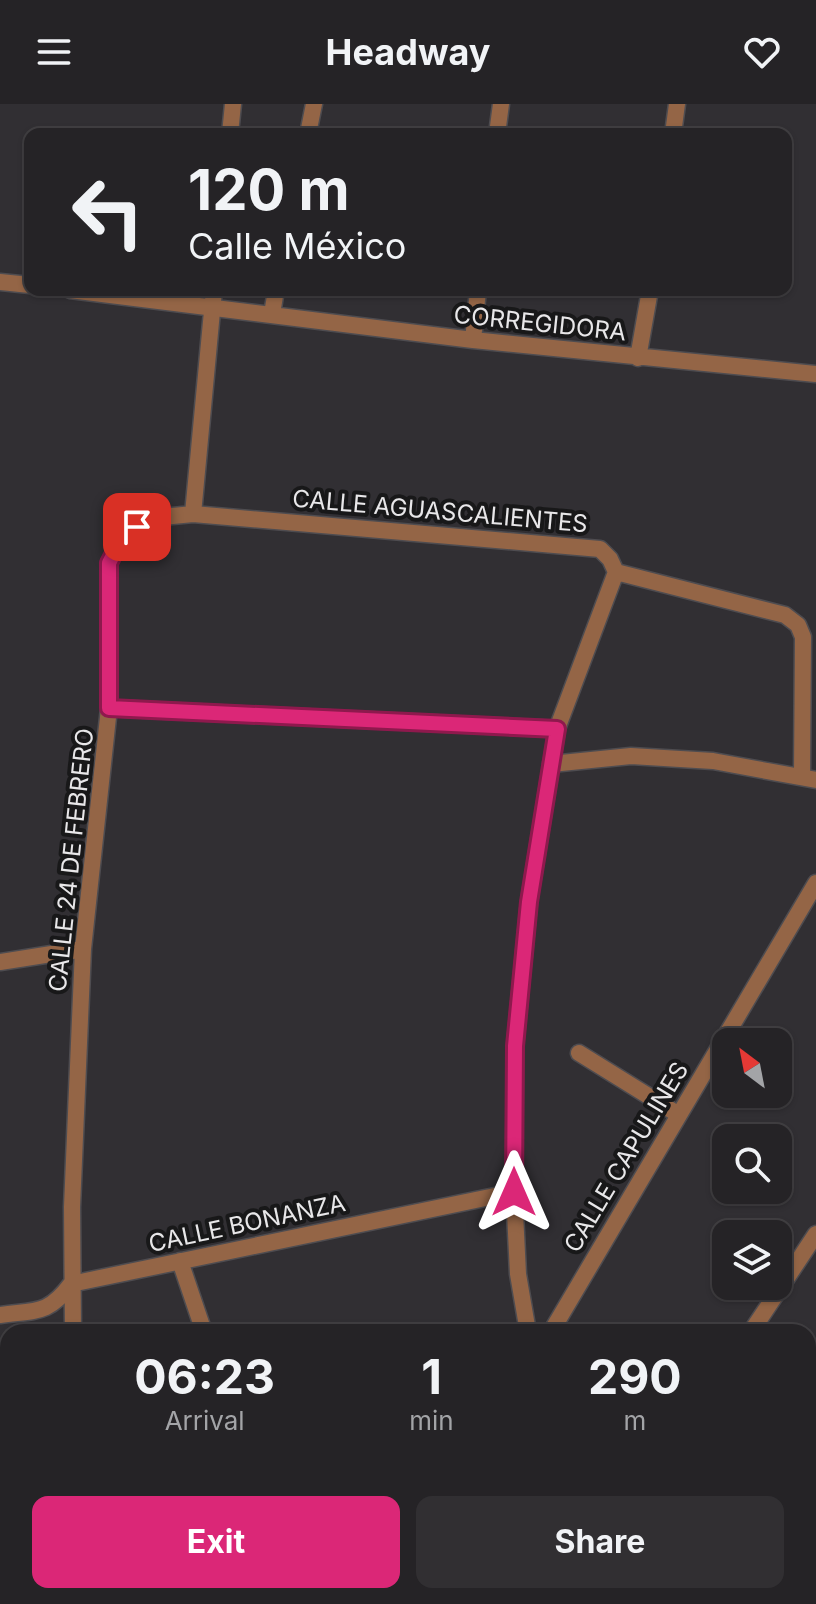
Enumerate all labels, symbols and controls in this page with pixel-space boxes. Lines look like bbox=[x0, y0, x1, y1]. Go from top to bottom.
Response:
icon: menu bbox=[32, 30, 76, 74]
text: Headway bbox=[326, 30, 490, 74]
icon: heart bbox=[740, 30, 784, 74]
text: 120 m bbox=[188, 156, 350, 224]
icon: left bbox=[56, 160, 160, 264]
text: Calle México bbox=[188, 224, 406, 268]
street label: CORREGIDORA bbox=[452, 300, 628, 346]
street label: CALLE AGUASCALIENTES bbox=[291, 484, 589, 538]
pin bbox=[103, 493, 171, 561]
icon: arrive bbox=[115, 505, 159, 549]
street label: CALLE 24 DE FEBRERO bbox=[43, 727, 99, 993]
north arrow bbox=[712, 1028, 792, 1108]
map controls bbox=[712, 1028, 792, 1300]
street label: CALLE CAPULINES bbox=[558, 1057, 694, 1257]
button: search bbox=[712, 1124, 792, 1204]
position arrow bbox=[472, 1150, 556, 1234]
street label: CALLE BONANZA bbox=[146, 1188, 348, 1258]
button: layers bbox=[712, 1220, 792, 1300]
text: 06:23 bbox=[134, 1347, 275, 1406]
text: 1 bbox=[421, 1347, 442, 1406]
text: 290 bbox=[588, 1347, 682, 1406]
text: Arrival bbox=[165, 1405, 245, 1436]
text: min bbox=[409, 1405, 454, 1436]
text: m bbox=[623, 1405, 646, 1436]
button: Exit bbox=[32, 1496, 400, 1588]
button: Share bbox=[416, 1496, 784, 1588]

